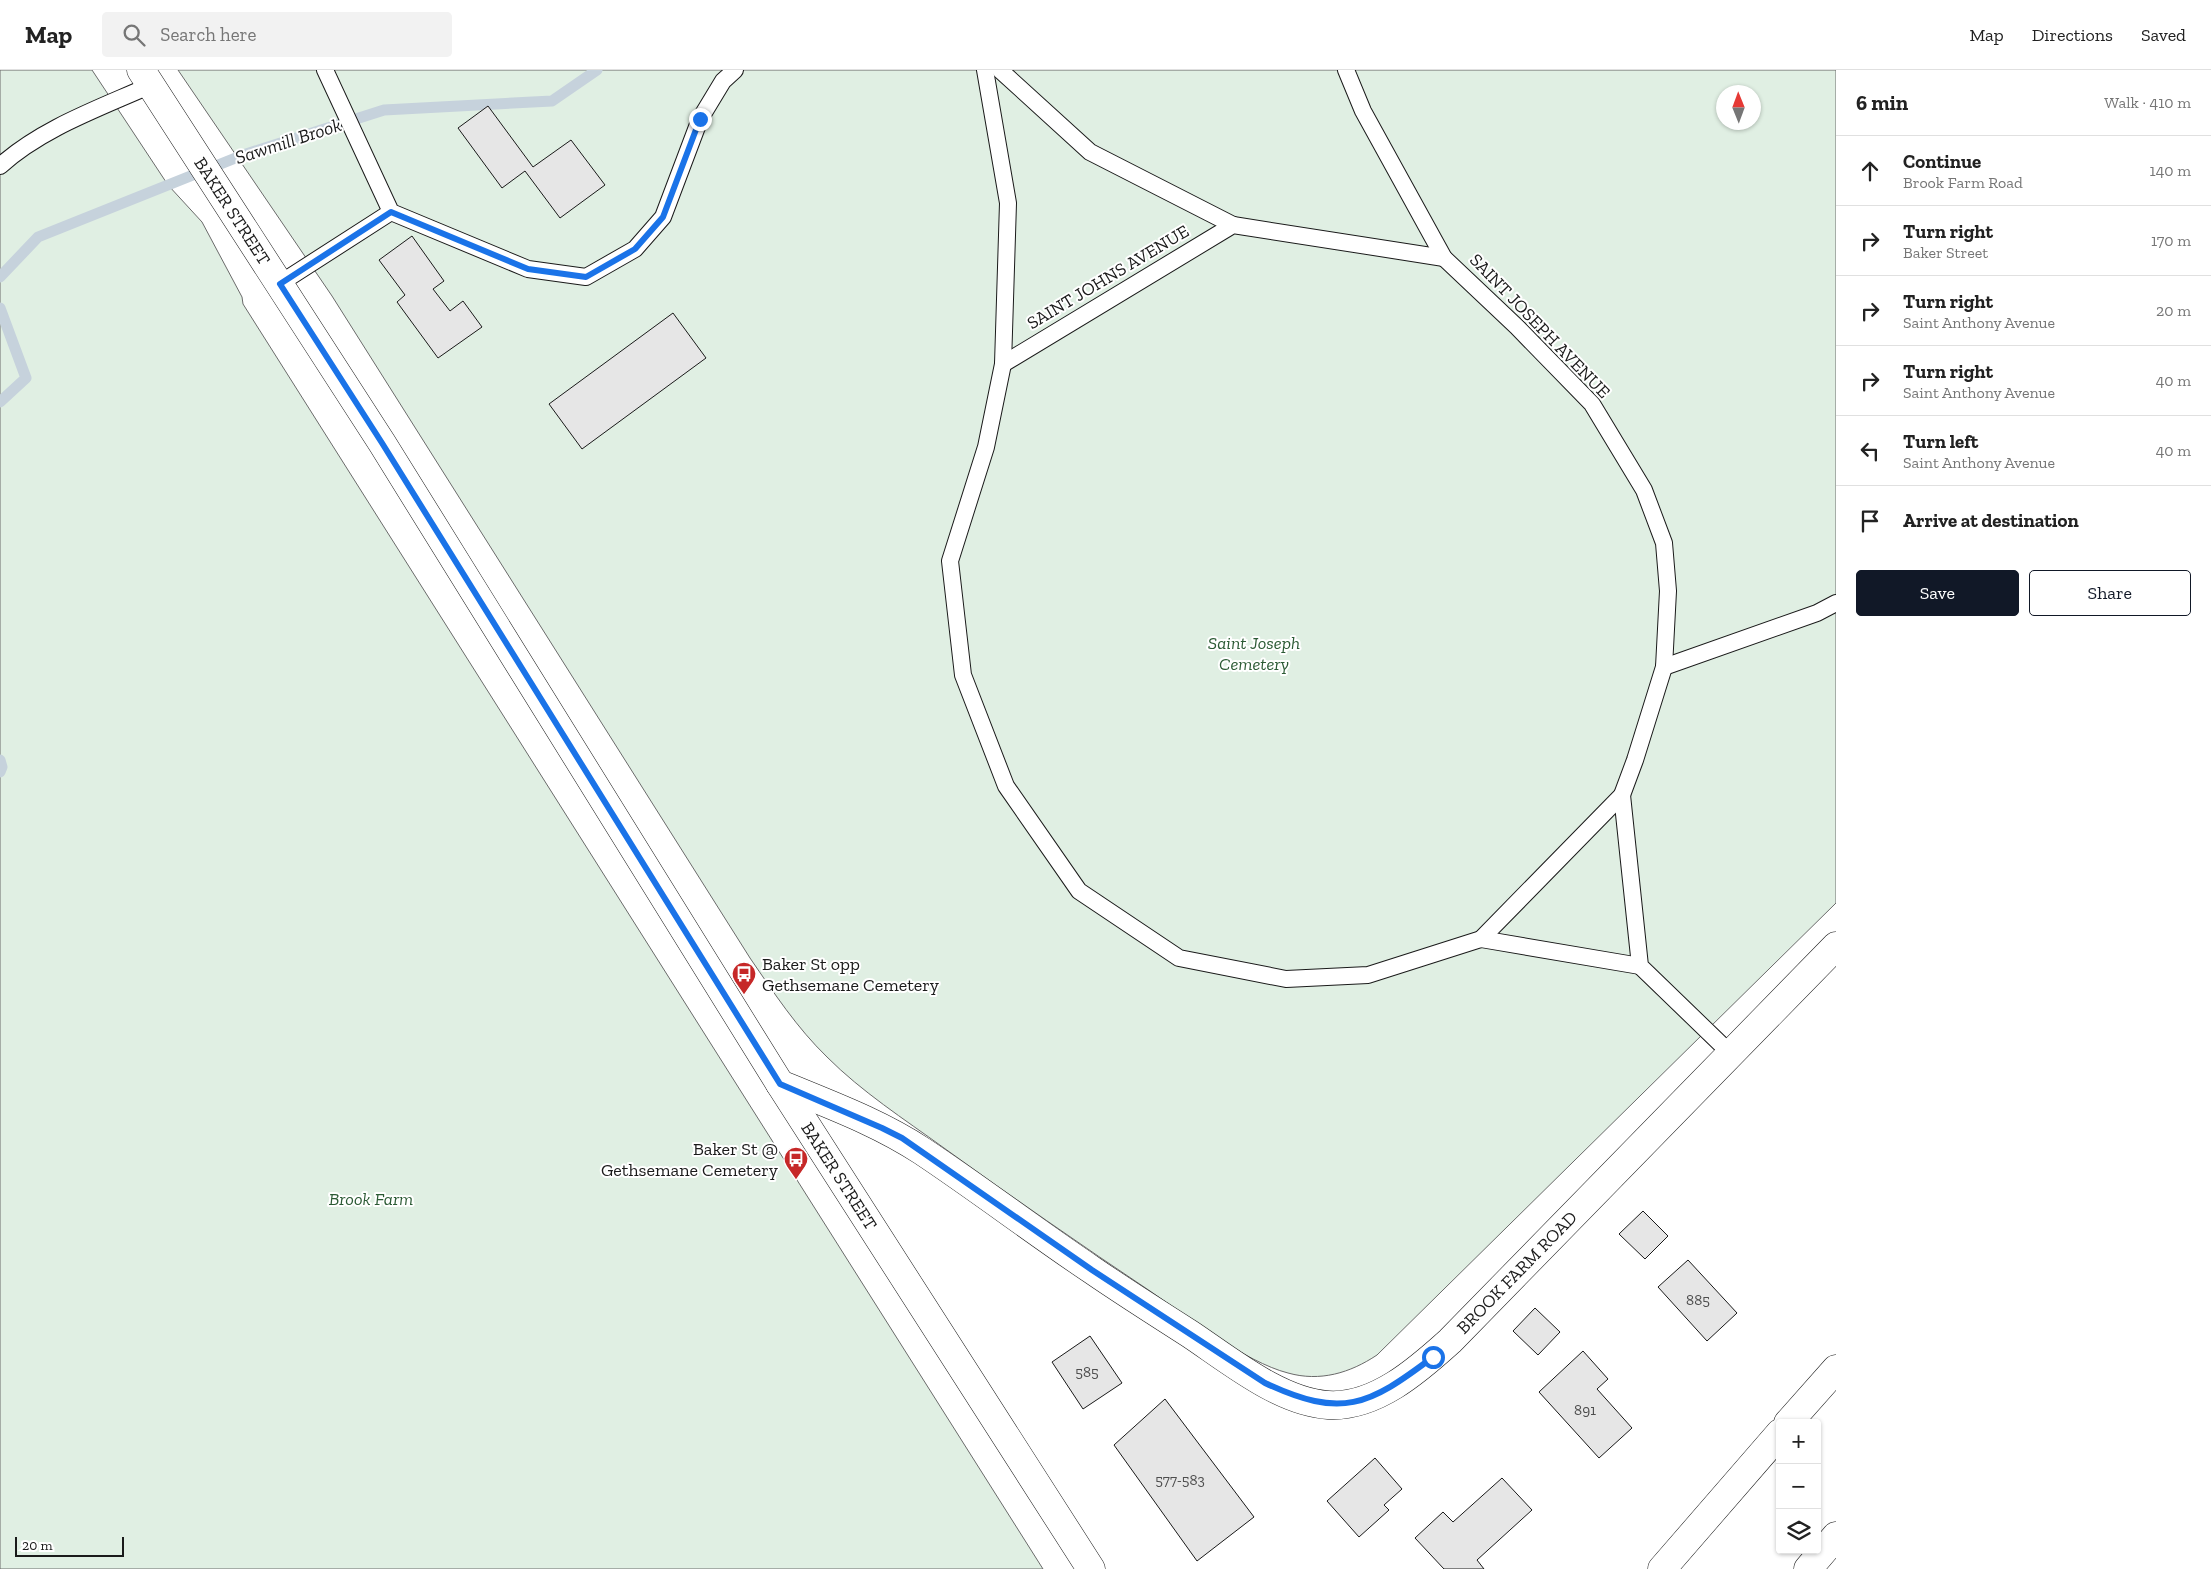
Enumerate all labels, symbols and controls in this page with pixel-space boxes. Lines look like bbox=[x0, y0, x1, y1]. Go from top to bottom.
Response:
search box bbox=[102, 12, 452, 57]
text: Map bbox=[25, 20, 72, 49]
icon: search bbox=[120, 21, 148, 49]
text: Search here bbox=[160, 23, 257, 46]
text: Map bbox=[1969, 24, 2004, 46]
text: Directions bbox=[2032, 24, 2113, 46]
text: Saved bbox=[2141, 24, 2186, 46]
north arrow bbox=[1716, 85, 1761, 130]
text: 6 min bbox=[1856, 90, 1908, 115]
text: Walk · 410 m bbox=[2104, 93, 2191, 112]
route end bbox=[689, 108, 712, 131]
water label: Sawmill Brook bbox=[232, 113, 344, 169]
text: Continue bbox=[1903, 150, 1981, 173]
street label: BAKER STREET bbox=[189, 153, 275, 269]
icon: ahead bbox=[1856, 157, 1884, 185]
text: 140 m bbox=[2150, 161, 2191, 180]
text: Brook Farm Road bbox=[1903, 173, 2023, 192]
street label: SAINT JOHNS AVENUE bbox=[1023, 220, 1193, 334]
text: Turn right bbox=[1903, 220, 1993, 243]
icon: right bbox=[1856, 227, 1884, 255]
text: 170 m bbox=[2151, 231, 2191, 250]
text: Baker Street bbox=[1903, 243, 1988, 262]
street label: SAINT JOSEPH AVENUE bbox=[1465, 249, 1615, 403]
text: Turn right bbox=[1903, 290, 1993, 313]
icon: right bbox=[1856, 297, 1884, 325]
text: 20 m bbox=[2156, 301, 2191, 320]
text: Saint Anthony Avenue bbox=[1903, 313, 2055, 332]
text: Turn right bbox=[1903, 360, 1993, 383]
icon: right bbox=[1856, 367, 1884, 395]
text: 40 m bbox=[2156, 371, 2191, 390]
text: Saint Anthony Avenue bbox=[1903, 383, 2055, 402]
text: Turn left bbox=[1903, 430, 1978, 453]
icon: left bbox=[1856, 437, 1884, 465]
text: 40 m bbox=[2156, 441, 2191, 460]
text: Saint Anthony Avenue bbox=[1903, 453, 2055, 472]
icon: arrive bbox=[1856, 507, 1884, 535]
text: Arrive at destination bbox=[1903, 509, 2079, 532]
button: Save bbox=[1856, 570, 2019, 616]
button: Share bbox=[2029, 570, 2191, 616]
park label: Saint Joseph Cemetery bbox=[1208, 632, 1300, 675]
place label: Baker St opp Gethsemane Cemetery bbox=[762, 953, 940, 996]
bus stop icon: Baker St opp Gethsemane Cemetery bbox=[731, 961, 757, 995]
street label: BAKER STREET bbox=[796, 1118, 882, 1234]
place label: Baker St @ Gethsemane Cemetery bbox=[601, 1138, 779, 1181]
bus stop icon: Baker St @ Gethsemane Cemetery bbox=[783, 1146, 809, 1180]
park label: Brook Farm bbox=[329, 1188, 413, 1210]
street label: BROOK FARM ROAD bbox=[1452, 1207, 1582, 1339]
house number: 885 bbox=[1686, 1291, 1710, 1309]
route start bbox=[1422, 1346, 1445, 1369]
house number: 585 bbox=[1075, 1363, 1099, 1381]
house number: 891 bbox=[1574, 1401, 1596, 1419]
map controls bbox=[1776, 1419, 1821, 1554]
button: + bbox=[1776, 1419, 1821, 1464]
button: − bbox=[1776, 1464, 1821, 1509]
house number: 577-583 bbox=[1155, 1471, 1205, 1489]
button: layers bbox=[1776, 1509, 1821, 1554]
scale bar bbox=[15, 1534, 124, 1557]
text: 20 m bbox=[22, 1537, 53, 1554]

